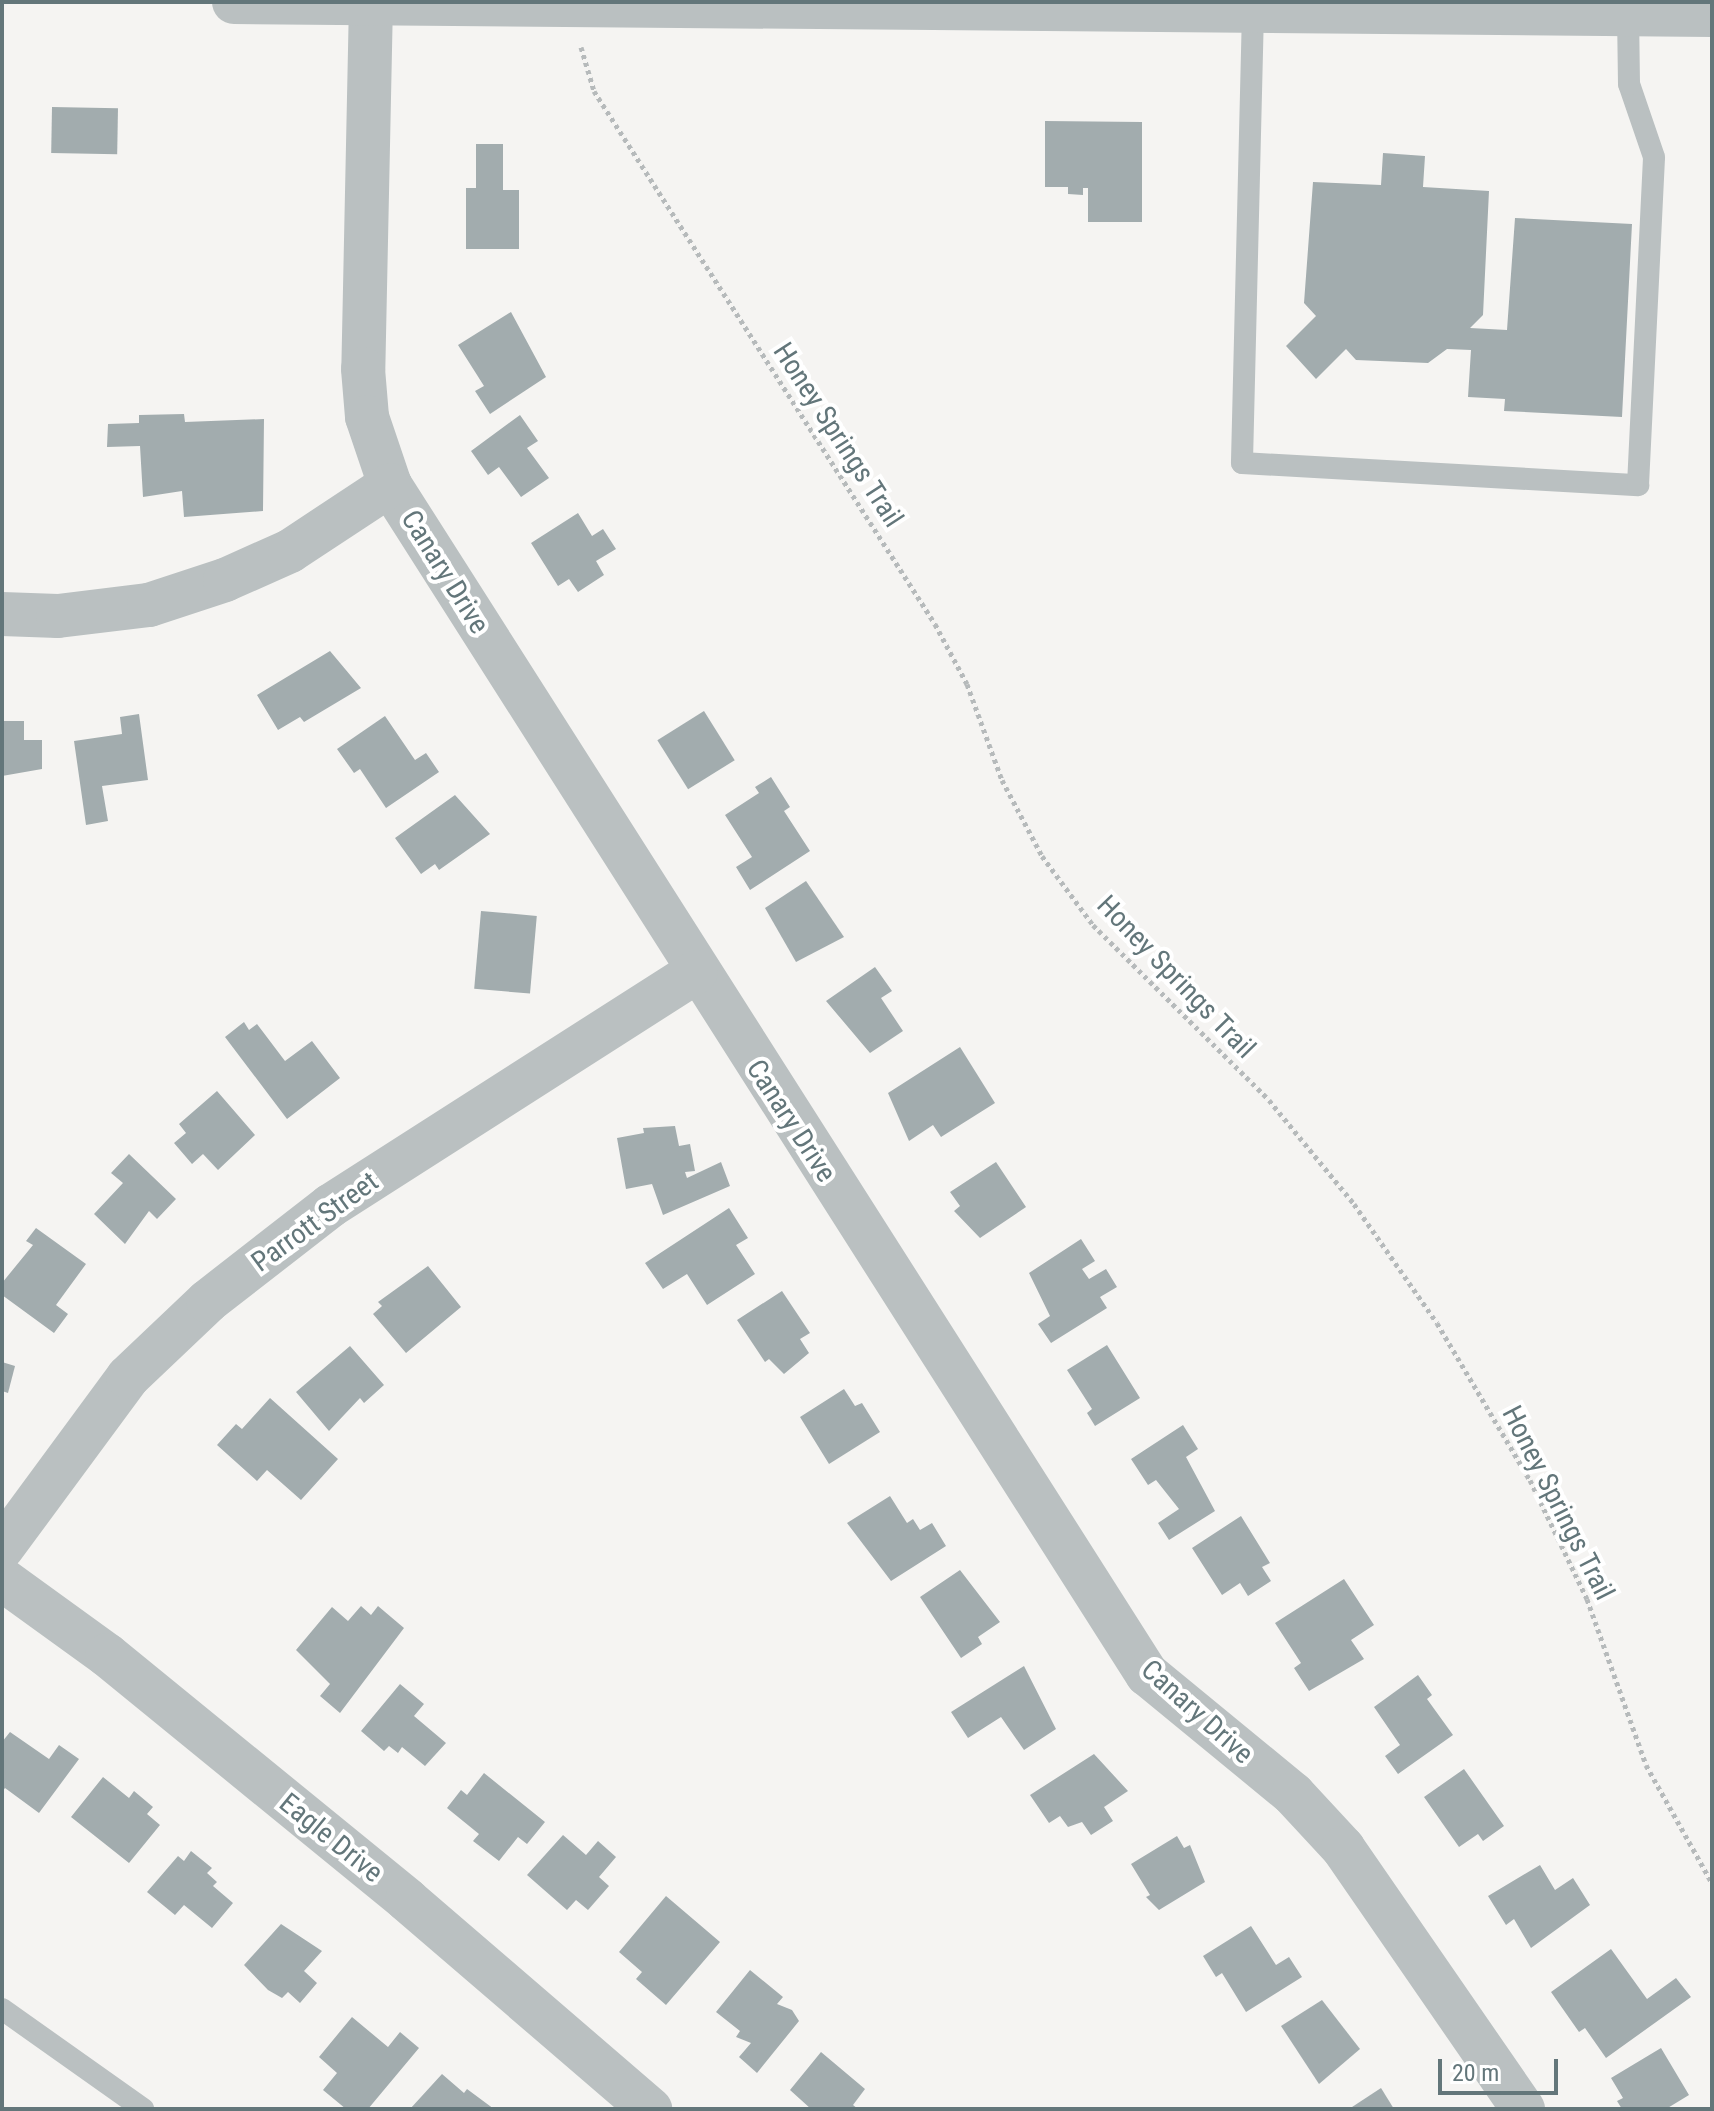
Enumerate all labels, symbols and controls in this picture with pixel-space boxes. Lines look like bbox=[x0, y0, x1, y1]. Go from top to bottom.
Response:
street label: Honey Springs Trail bbox=[766, 336, 910, 534]
street label: Canary Drive bbox=[394, 504, 496, 640]
street label: Honey Springs Trail bbox=[1090, 888, 1262, 1066]
street label: Canary Drive bbox=[739, 1054, 843, 1188]
street label: Parrott Street bbox=[245, 1165, 385, 1279]
street label: Honey Springs Trail bbox=[1495, 1400, 1621, 1606]
street label: Canary Drive bbox=[1134, 1653, 1260, 1771]
street label: Eagle Drive bbox=[273, 1786, 389, 1890]
scale bar bbox=[1442, 2043, 1562, 2093]
text: 20 m bbox=[1452, 2059, 1499, 2087]

